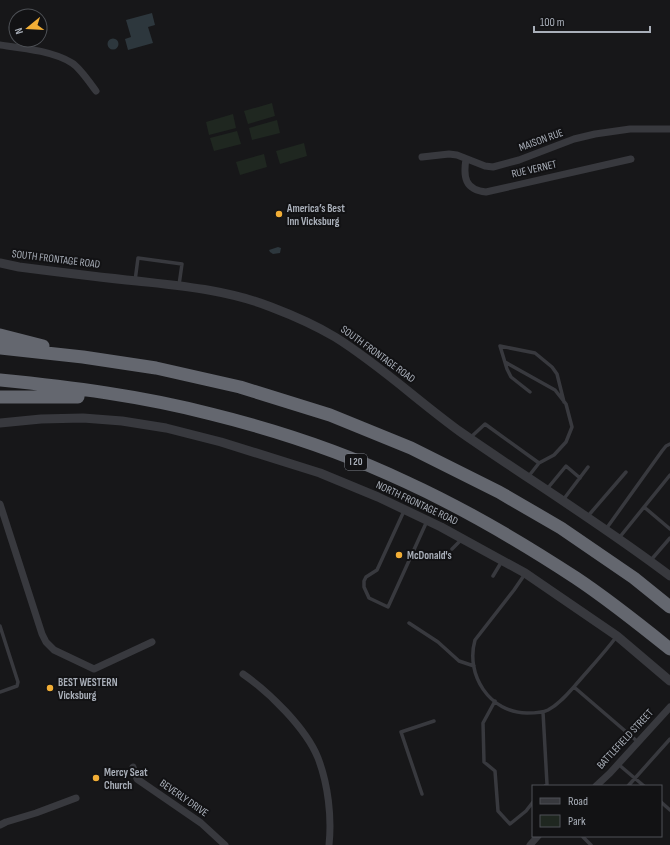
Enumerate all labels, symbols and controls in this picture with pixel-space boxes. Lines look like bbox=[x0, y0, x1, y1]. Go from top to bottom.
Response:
north arrow bbox=[8, 8, 48, 48]
scale bar bbox=[534, 8, 650, 34]
text: 100 m bbox=[540, 15, 565, 30]
text: N bbox=[12, 26, 26, 36]
street label: MAISON RUE bbox=[517, 126, 565, 154]
street label: RUE VERNET bbox=[510, 157, 558, 180]
place label: America’s Best Inn Vicksburg bbox=[286, 202, 345, 228]
marker: America’s Best Inn Vicksburg bbox=[274, 209, 284, 219]
street label: SOUTH FRONTAGE ROAD bbox=[11, 247, 101, 271]
street label: SOUTH FRONTAGE ROAD bbox=[338, 323, 418, 385]
road number: I 20 bbox=[345, 454, 367, 470]
street label: NORTH FRONTAGE ROAD bbox=[374, 478, 460, 528]
place label: McDonald's bbox=[407, 549, 452, 562]
marker: McDonald's bbox=[394, 550, 404, 560]
place label: BEST WESTERN Vicksburg bbox=[58, 676, 118, 702]
marker: BEST WESTERN Vicksburg bbox=[45, 683, 55, 693]
street label: BATTLEFIELD STREET bbox=[594, 706, 656, 771]
place label: Mercy Seat Church bbox=[104, 766, 148, 792]
marker: Mercy Seat Church bbox=[91, 773, 101, 783]
street label: BEVERLY DRIVE bbox=[157, 777, 211, 819]
legend bbox=[532, 785, 662, 837]
text: Road bbox=[568, 794, 588, 809]
text: Park bbox=[568, 814, 586, 829]

